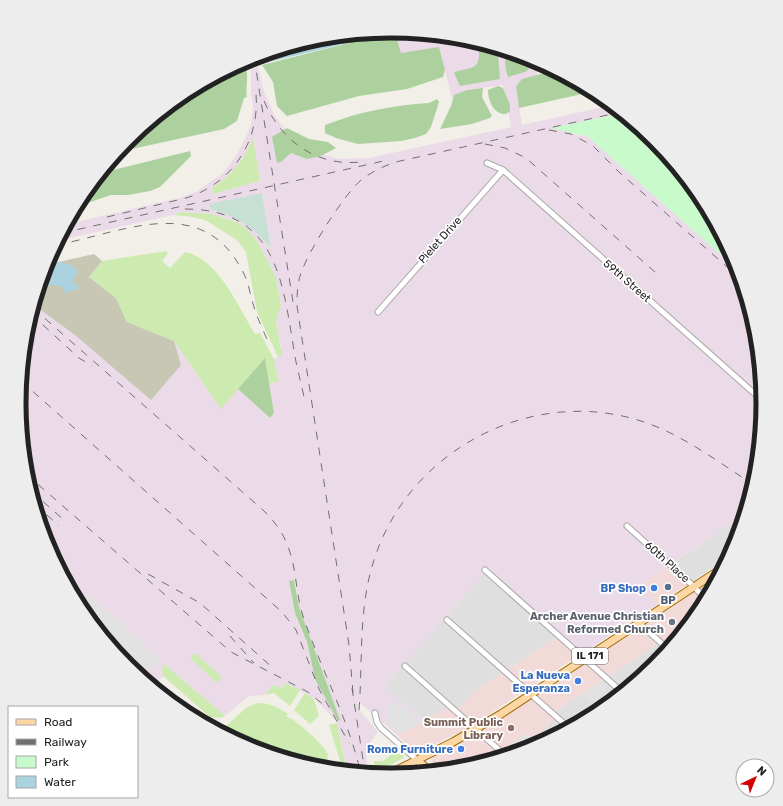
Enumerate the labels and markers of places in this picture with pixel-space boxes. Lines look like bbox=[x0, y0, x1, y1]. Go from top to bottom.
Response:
place label: BP Shop bbox=[601, 582, 646, 595]
marker: BP bbox=[663, 582, 673, 592]
marker: BP Shop bbox=[649, 583, 659, 593]
place label: BP bbox=[660, 594, 676, 607]
place label: Archer Avenue Christian Reformed Church bbox=[530, 610, 664, 636]
marker: Archer Avenue Christian Reformed Church bbox=[667, 617, 677, 627]
place label: La Nueva Esperanza bbox=[512, 669, 570, 695]
marker: La Nueva Esperanza bbox=[573, 676, 583, 686]
place label: Summit Public Library bbox=[424, 716, 503, 742]
marker: Summit Public Library bbox=[506, 723, 516, 733]
place label: Romo Furniture bbox=[367, 743, 453, 756]
marker: Romo Furniture bbox=[456, 744, 466, 754]

